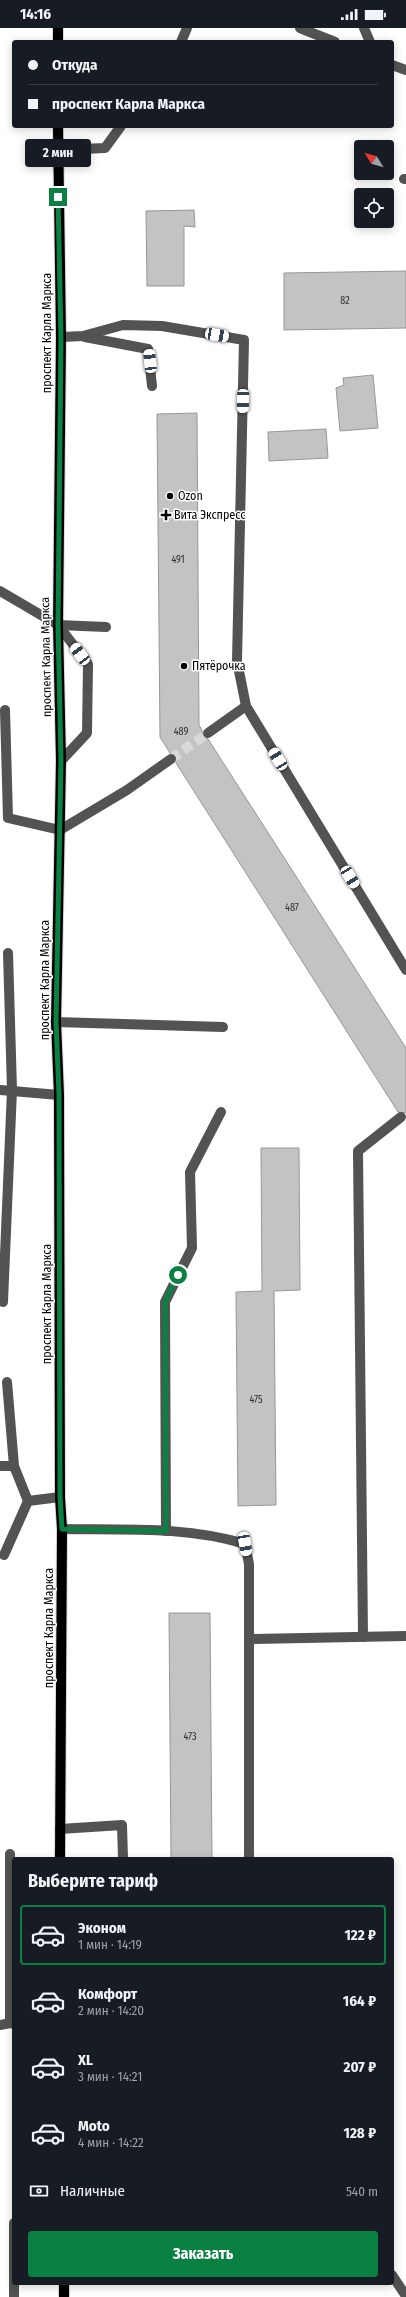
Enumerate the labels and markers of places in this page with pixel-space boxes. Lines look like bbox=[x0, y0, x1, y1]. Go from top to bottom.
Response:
place label: Ozon bbox=[178, 489, 203, 503]
marker: Ozon bbox=[165, 491, 175, 501]
place label: Вита Экспресс bbox=[174, 508, 245, 522]
marker: Вита Экспресс bbox=[161, 510, 171, 520]
place label: Пятёрочка bbox=[192, 659, 246, 673]
marker: Пятёрочка bbox=[179, 661, 189, 671]

